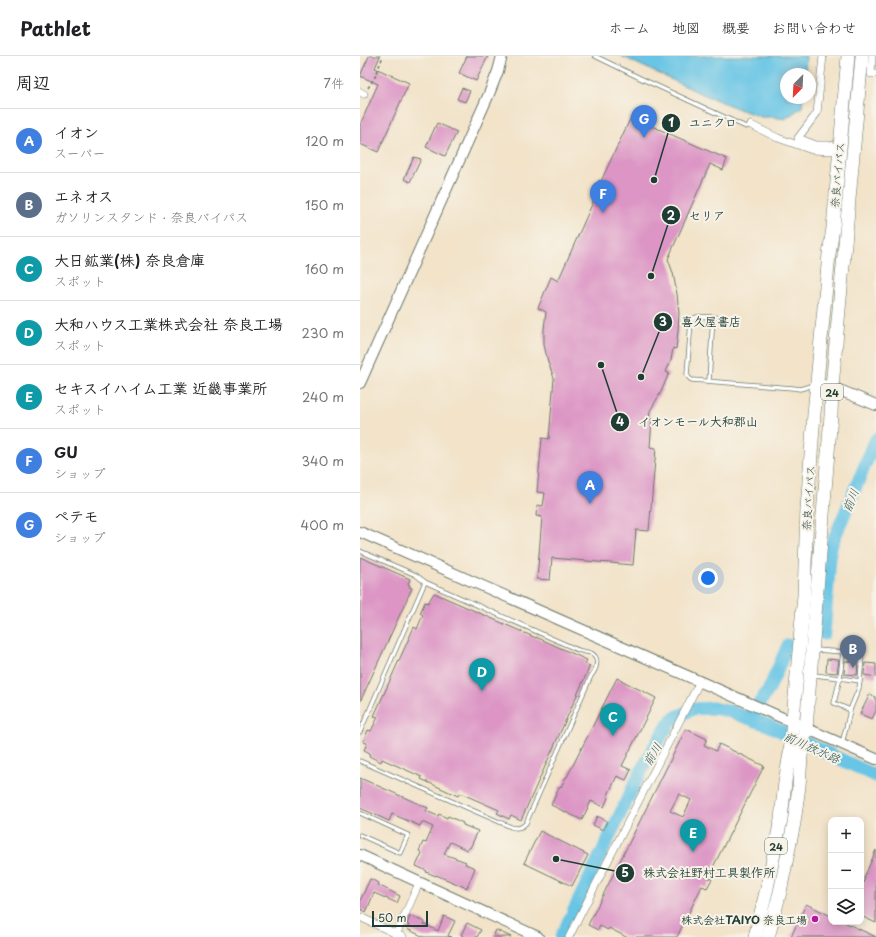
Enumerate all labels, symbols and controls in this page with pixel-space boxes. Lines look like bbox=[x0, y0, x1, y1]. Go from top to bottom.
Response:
text: Pathlet bbox=[20, 14, 91, 42]
text: ホーム bbox=[609, 17, 650, 38]
text: 地図 bbox=[672, 17, 700, 38]
text: 概要 bbox=[722, 17, 750, 38]
text: お問い合わせ bbox=[772, 17, 856, 38]
north arrow bbox=[780, 68, 816, 104]
text: 周辺 bbox=[16, 69, 50, 95]
text: 7件 bbox=[324, 73, 344, 92]
pin: G bbox=[631, 105, 657, 138]
callout: ユニクロ bbox=[661, 111, 745, 135]
text: 1 bbox=[668, 113, 674, 131]
text: ユニクロ bbox=[689, 113, 737, 131]
text: イオン bbox=[54, 120, 99, 143]
text: A bbox=[24, 131, 34, 150]
text: 120 m bbox=[305, 131, 344, 150]
street label: 奈良バイパス bbox=[826, 141, 848, 209]
text: スーパー bbox=[54, 143, 105, 162]
pin: F bbox=[590, 180, 616, 213]
text: エネオス bbox=[54, 184, 113, 207]
text: B bbox=[25, 195, 33, 214]
text: 150 m bbox=[305, 195, 344, 214]
callout: セリア bbox=[661, 203, 733, 227]
text: 2 bbox=[667, 206, 676, 224]
text: セリア bbox=[689, 206, 725, 224]
text: ガソリンスタンド · 奈良バイパス bbox=[54, 207, 248, 226]
text: 大日鉱業(株) 奈良倉庫 bbox=[54, 248, 205, 271]
text: C bbox=[24, 259, 34, 278]
text: 160 m bbox=[305, 259, 344, 278]
text: スポット bbox=[54, 271, 106, 290]
callout: 喜久屋書店 bbox=[653, 310, 749, 334]
text: 大和ハウス工業株式会社 奈良工場 bbox=[54, 312, 283, 335]
text: 3 bbox=[659, 312, 667, 330]
text: 喜久屋書店 bbox=[681, 312, 741, 330]
text: D bbox=[24, 323, 34, 342]
text: 230 m bbox=[302, 323, 344, 342]
text: スポット bbox=[54, 335, 106, 354]
text: セキスイハイム工業 近畿事業所 bbox=[54, 376, 267, 399]
road number: 24 bbox=[821, 384, 843, 400]
text: E bbox=[25, 387, 33, 406]
text: 240 m bbox=[302, 387, 344, 406]
text: スポット bbox=[54, 399, 106, 418]
callout: イオンモール大和郡山 bbox=[610, 410, 766, 434]
text: 4 bbox=[616, 412, 624, 430]
text: イオンモール大和郡山 bbox=[638, 412, 758, 430]
text: GU bbox=[54, 440, 78, 463]
text: F bbox=[25, 451, 33, 470]
text: 340 m bbox=[301, 451, 344, 470]
text: ショップ bbox=[54, 463, 105, 482]
street label: 奈良バイパス bbox=[797, 465, 819, 531]
pin: A bbox=[577, 471, 603, 504]
water label: 前川 bbox=[837, 485, 863, 515]
text: ペテモ bbox=[54, 504, 99, 527]
text: G bbox=[24, 515, 34, 534]
text: 400 m bbox=[301, 515, 344, 534]
text: ショップ bbox=[54, 527, 105, 546]
your location bbox=[698, 568, 718, 588]
pin: B bbox=[840, 635, 866, 668]
pin: D bbox=[469, 658, 495, 691]
pin: C bbox=[600, 703, 626, 736]
water label: 前川放水路 bbox=[781, 727, 844, 768]
water label: 前川 bbox=[638, 739, 666, 769]
map controls bbox=[828, 817, 864, 925]
button: + bbox=[828, 817, 864, 853]
pin: E bbox=[680, 819, 706, 852]
road number: 24 bbox=[765, 838, 787, 854]
button: − bbox=[828, 853, 864, 889]
callout: 株式会社野村工具製作所 bbox=[615, 861, 783, 885]
text: 5 bbox=[621, 863, 629, 881]
text: 株式会社野村工具製作所 bbox=[643, 863, 776, 881]
button: layers bbox=[828, 889, 864, 925]
scale bar bbox=[372, 909, 428, 928]
text: 50 m bbox=[378, 909, 407, 926]
place label: 株式会社TAIYO 奈良工場 bbox=[681, 911, 807, 928]
marker: 株式会社TAIYO 奈良工場 bbox=[810, 914, 820, 924]

